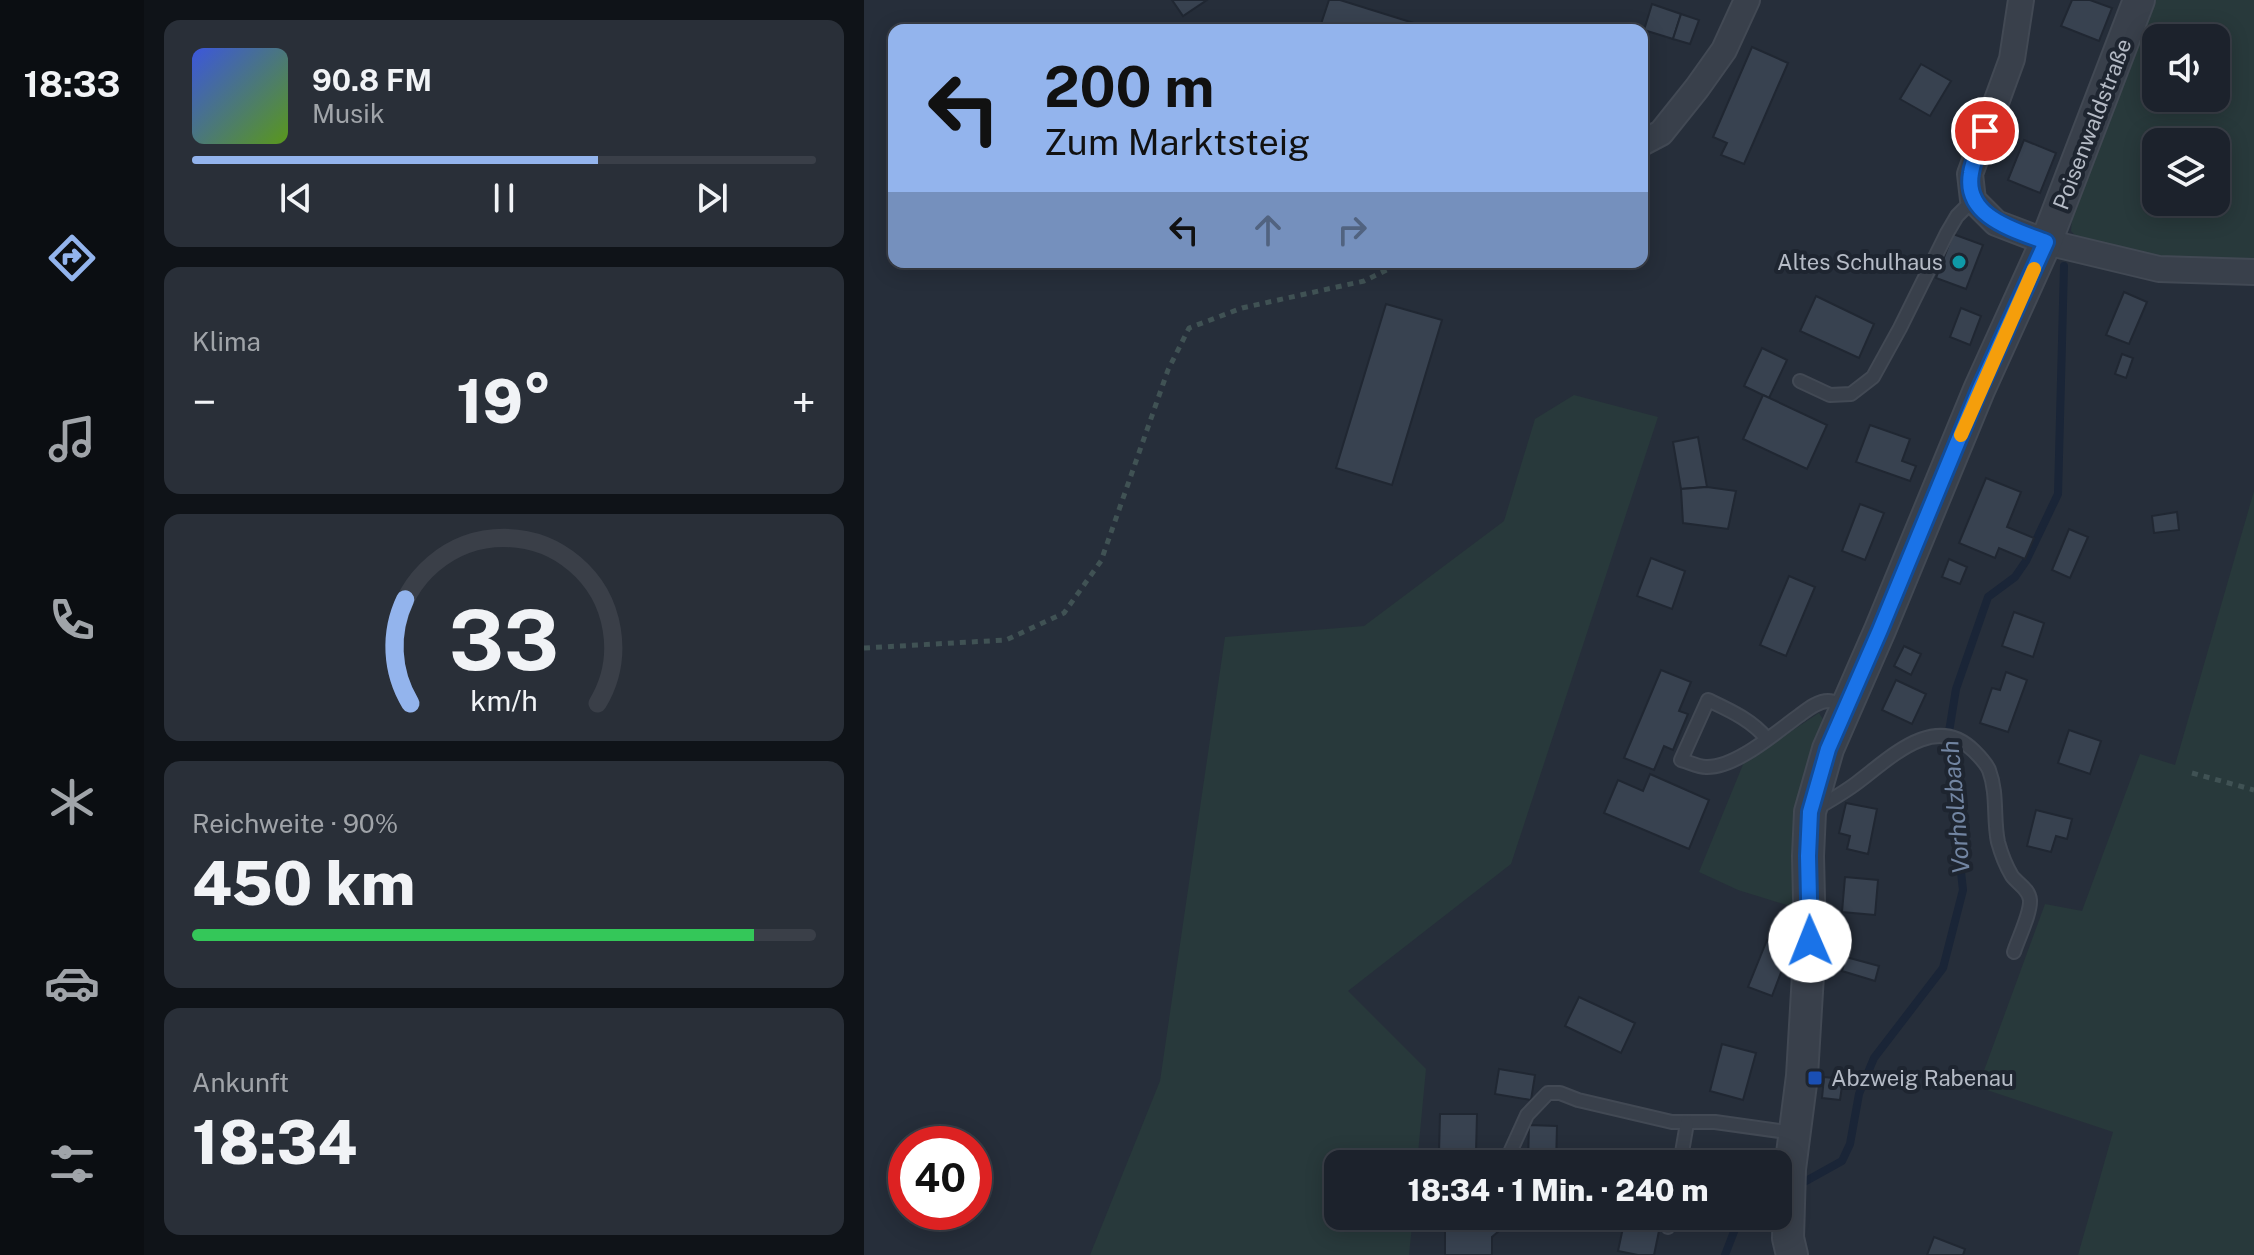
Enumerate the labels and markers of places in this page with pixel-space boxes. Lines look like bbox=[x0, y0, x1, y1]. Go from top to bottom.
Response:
pin bbox=[1951, 97, 2019, 165]
place label: Altes Schulhaus bbox=[1777, 249, 1943, 275]
marker: Altes Schulhaus bbox=[1950, 253, 1968, 271]
place label: Abzweig Rabenau bbox=[1831, 1065, 2014, 1091]
marker: Abzweig Rabenau bbox=[1806, 1069, 1824, 1087]

